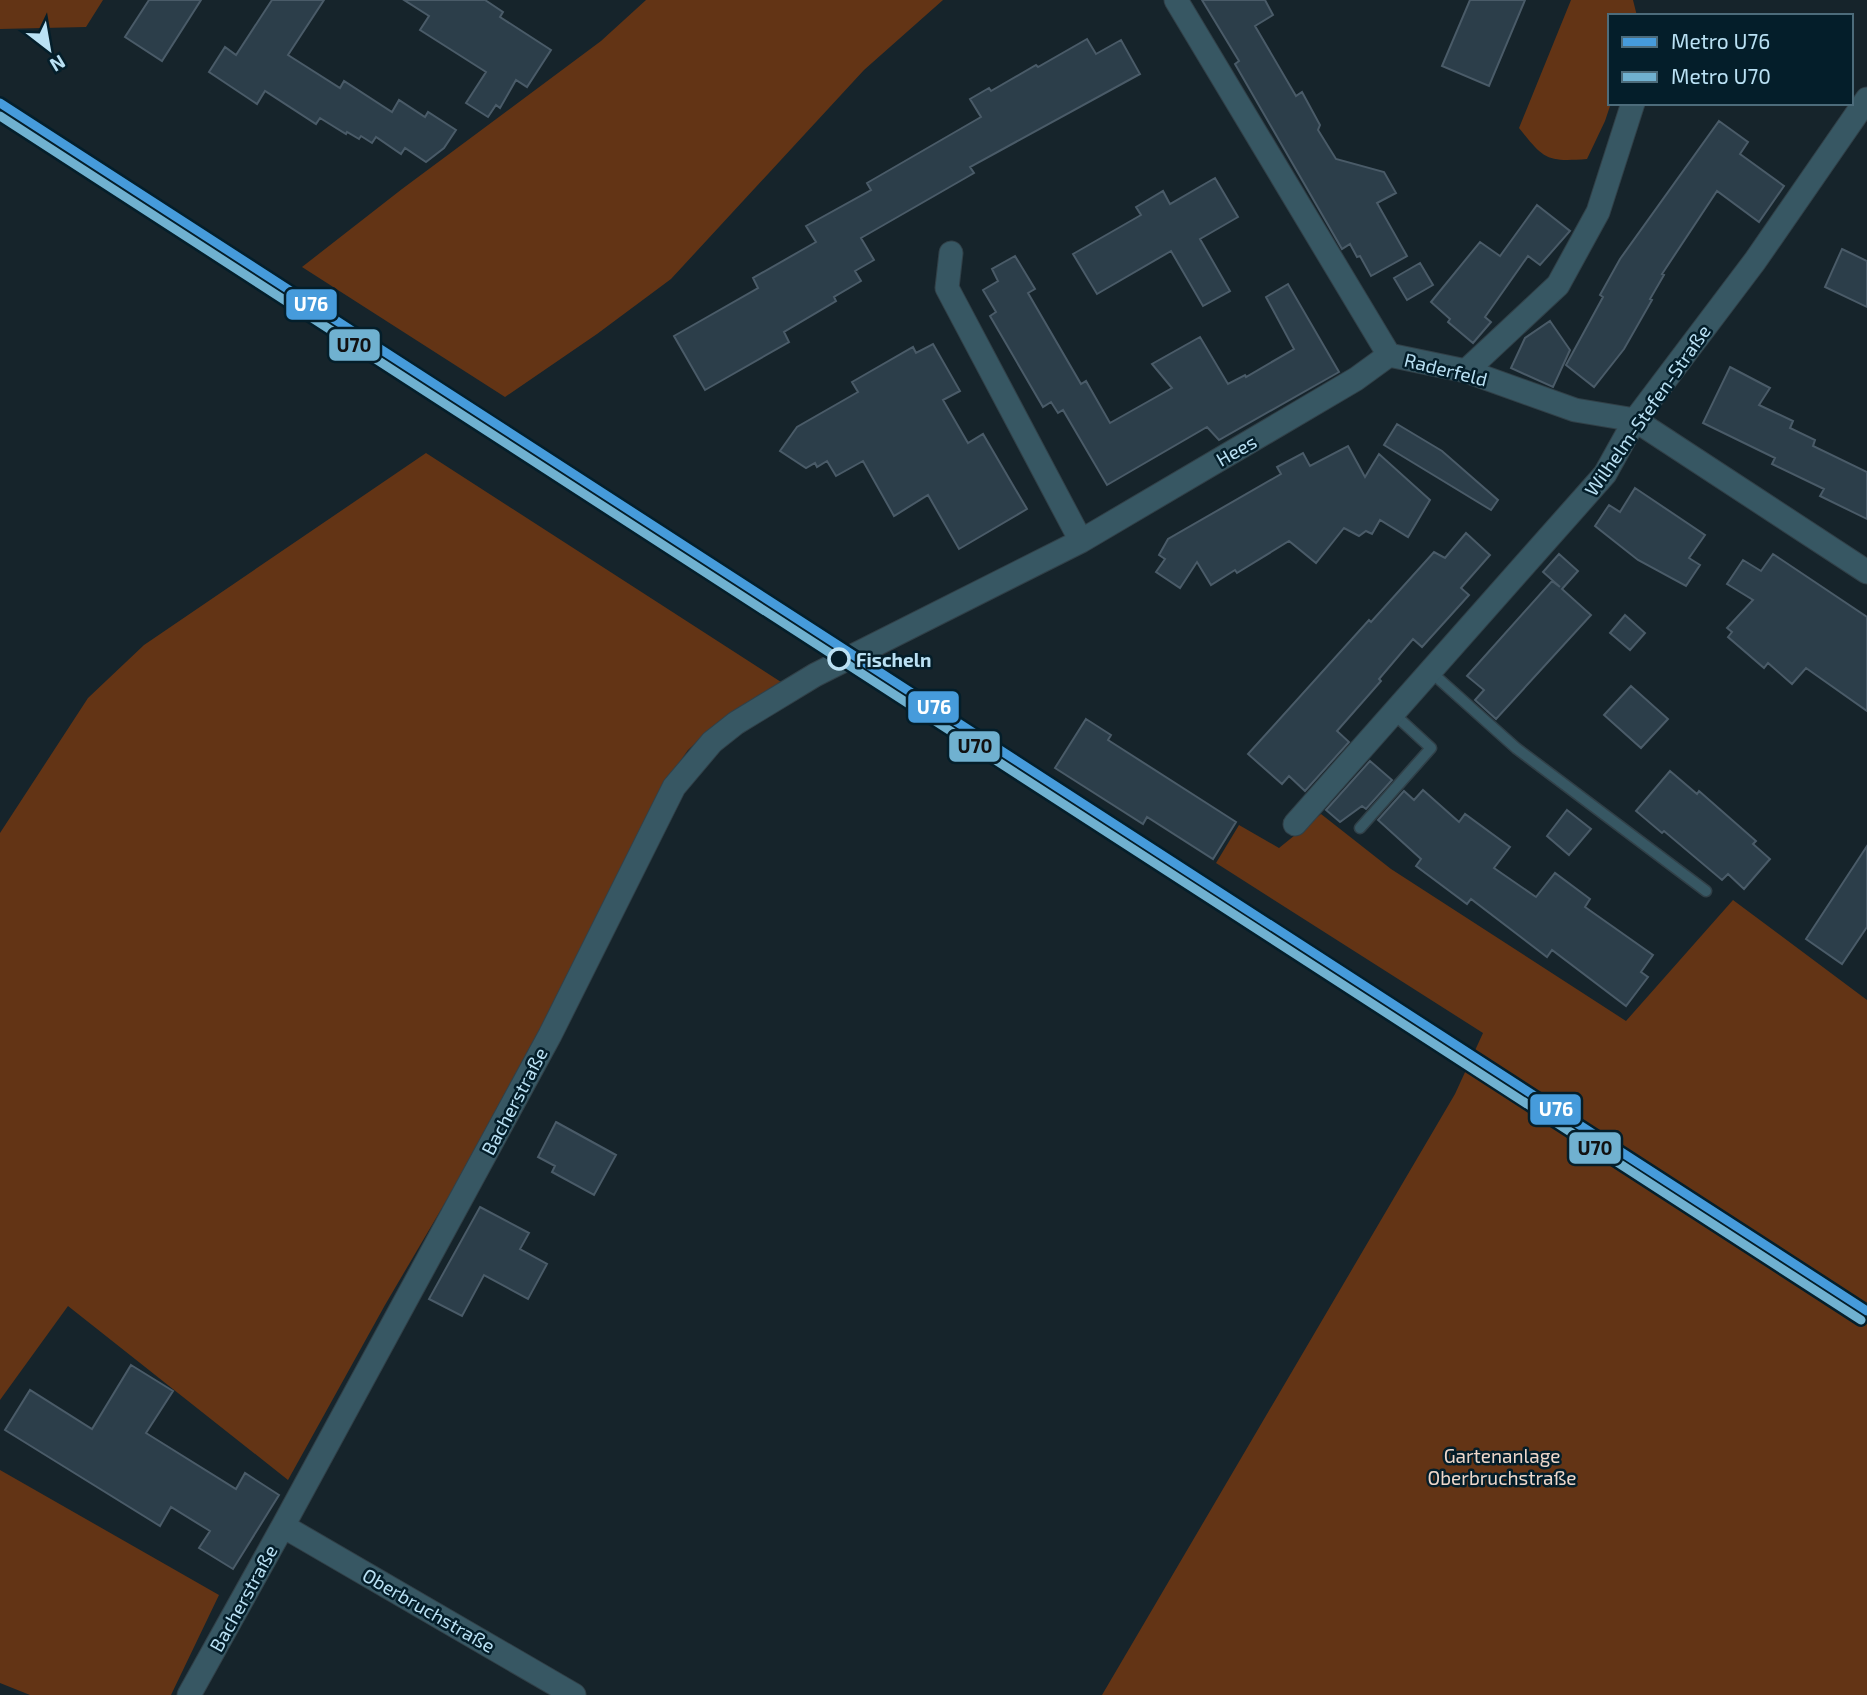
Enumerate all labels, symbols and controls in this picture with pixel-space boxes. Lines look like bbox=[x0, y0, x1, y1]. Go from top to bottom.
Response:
north arrow bbox=[14, 14, 84, 84]
legend bbox=[1608, 14, 1853, 105]
text: Metro U76 bbox=[1671, 28, 1770, 53]
text: N bbox=[46, 51, 70, 77]
text: Metro U70 bbox=[1671, 63, 1771, 88]
line badge: U76 bbox=[285, 288, 338, 321]
text: U76 bbox=[294, 292, 328, 315]
street label: Wilhelm-Stefen-Straße bbox=[1579, 320, 1715, 500]
line badge: U70 bbox=[328, 328, 381, 362]
text: U70 bbox=[336, 333, 372, 356]
street label: Raderfeld bbox=[1402, 348, 1490, 390]
street label: Hees bbox=[1212, 429, 1260, 471]
marker: Fischeln bbox=[828, 648, 850, 670]
place label: Fischeln bbox=[856, 648, 931, 671]
line badge: U76 bbox=[907, 690, 960, 724]
text: U76 bbox=[917, 695, 951, 718]
line badge: U70 bbox=[948, 730, 1001, 763]
text: U70 bbox=[957, 734, 993, 757]
street label: Bacherstraße bbox=[476, 1043, 552, 1159]
line badge: U76 bbox=[1529, 1093, 1582, 1126]
text: U76 bbox=[1539, 1097, 1573, 1120]
line badge: U70 bbox=[1568, 1131, 1622, 1165]
text: U70 bbox=[1577, 1136, 1613, 1159]
park label: Gartenanlage Oberbruchstraße bbox=[1428, 1444, 1576, 1489]
street label: Bacherstraße bbox=[204, 1541, 282, 1655]
street label: Oberbruchstraße bbox=[359, 1563, 499, 1657]

